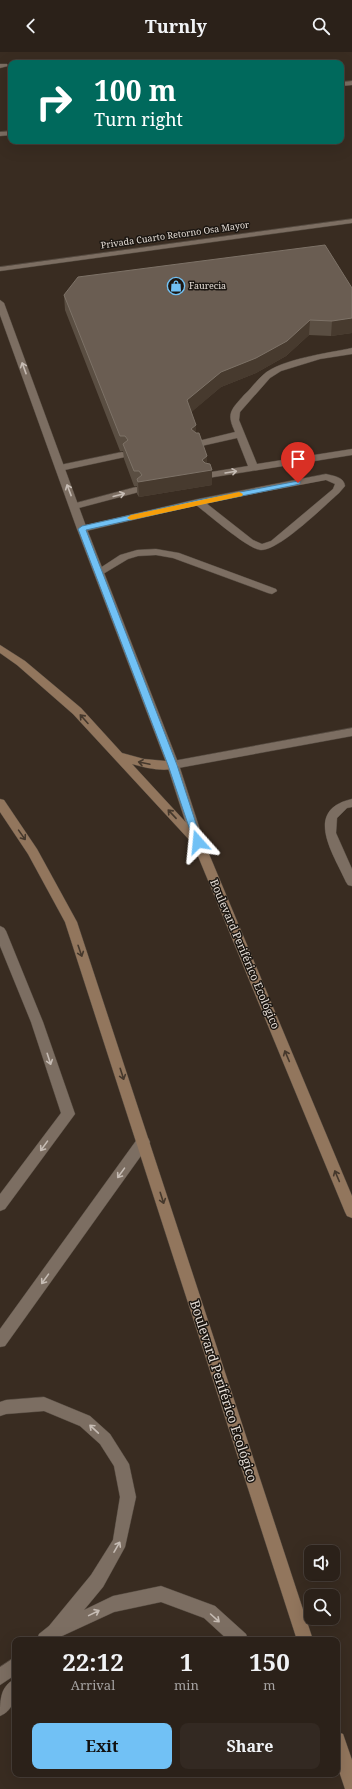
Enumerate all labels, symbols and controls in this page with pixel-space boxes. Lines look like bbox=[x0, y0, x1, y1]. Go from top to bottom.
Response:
text: Turnly bbox=[145, 14, 207, 38]
icon: back bbox=[20, 15, 42, 37]
icon: search bbox=[310, 15, 332, 37]
text: 100 m bbox=[94, 71, 176, 109]
icon: right bbox=[28, 76, 80, 128]
text: Turn right bbox=[94, 107, 183, 131]
street label: Privada Cuarto Retorno Osa Mayor bbox=[100, 218, 251, 251]
shop icon: Faurecia bbox=[166, 276, 186, 296]
place label: Faurecia bbox=[189, 279, 226, 292]
one-way arrow bbox=[19, 363, 27, 375]
pin bbox=[281, 442, 315, 483]
icon: arrive bbox=[287, 448, 309, 470]
one-way arrow bbox=[225, 468, 238, 476]
one-way arrow bbox=[64, 485, 72, 497]
one-way arrow bbox=[112, 491, 125, 498]
one-way arrow bbox=[79, 714, 88, 724]
one-way arrow bbox=[138, 759, 151, 767]
one-way arrow bbox=[167, 809, 177, 819]
position arrow bbox=[177, 821, 219, 863]
one-way arrow bbox=[18, 829, 26, 840]
street label: Boulevard Periférico Ecológico bbox=[207, 877, 284, 1031]
one-way arrow bbox=[77, 945, 85, 957]
one-way arrow bbox=[283, 1051, 290, 1063]
one-way arrow bbox=[46, 1052, 53, 1065]
one-way arrow bbox=[118, 1068, 126, 1080]
one-way arrow bbox=[40, 1140, 48, 1151]
one-way arrow bbox=[117, 1168, 125, 1179]
one-way arrow bbox=[333, 1171, 340, 1183]
one-way arrow bbox=[158, 1192, 166, 1204]
one-way arrow bbox=[40, 1273, 49, 1284]
street label: Boulevard Periférico Ecológico bbox=[186, 1298, 262, 1484]
one-way arrow bbox=[89, 1424, 99, 1434]
one-way arrow bbox=[113, 1541, 121, 1553]
map controls bbox=[304, 1545, 340, 1625]
button: sound bbox=[304, 1545, 340, 1581]
button: search bbox=[304, 1589, 340, 1625]
one-way arrow bbox=[87, 1609, 99, 1616]
one-way arrow bbox=[210, 1613, 220, 1622]
text: 22:12 bbox=[62, 1645, 124, 1678]
text: 1 bbox=[180, 1645, 193, 1678]
text: 150 bbox=[249, 1645, 290, 1678]
text: Arrival bbox=[71, 1676, 115, 1694]
text: min bbox=[174, 1676, 199, 1694]
text: m bbox=[263, 1676, 276, 1694]
button: Exit bbox=[32, 1723, 172, 1769]
button: Share bbox=[180, 1723, 320, 1769]

